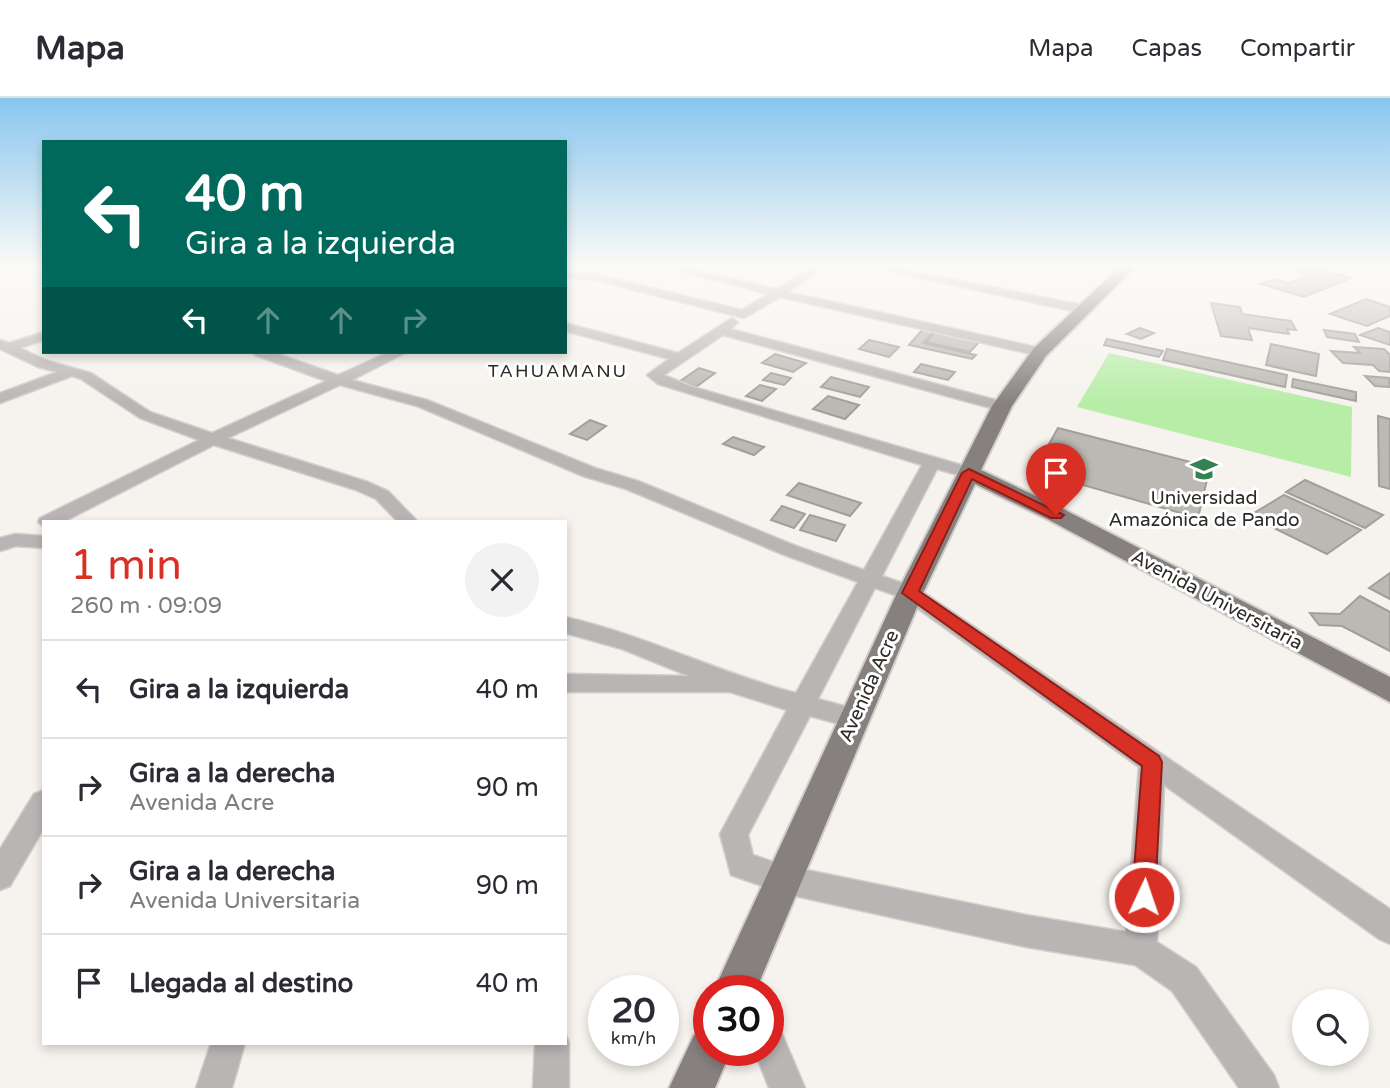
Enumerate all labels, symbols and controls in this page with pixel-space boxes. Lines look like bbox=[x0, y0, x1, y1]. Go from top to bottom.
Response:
text: Mapa bbox=[35, 29, 125, 68]
text: Mapa bbox=[1028, 34, 1094, 63]
text: Capas bbox=[1132, 34, 1202, 63]
text: Compartir bbox=[1240, 34, 1355, 63]
text: 40 m bbox=[185, 165, 304, 224]
icon: left bbox=[70, 168, 161, 259]
text: Gira a la izquierda bbox=[185, 225, 456, 263]
icon: left bbox=[176, 301, 214, 339]
icon: ahead bbox=[249, 301, 287, 339]
icon: ahead bbox=[322, 301, 360, 339]
icon: right bbox=[395, 301, 433, 339]
district label: TAHUAMANU bbox=[488, 360, 628, 382]
pin bbox=[1026, 443, 1086, 515]
icon: arrive bbox=[1037, 454, 1075, 492]
school or university icon: Universidad Amazónica de Pando bbox=[1189, 454, 1219, 484]
place label: Universidad Amazónica de Pando bbox=[1109, 487, 1300, 531]
text: 1 min bbox=[70, 540, 182, 591]
button: close bbox=[465, 543, 539, 617]
street label: Avenida Universitaria bbox=[1128, 545, 1306, 655]
text: 260 m · 09:09 bbox=[70, 592, 222, 620]
street label: Avenida Acre bbox=[835, 627, 903, 745]
icon: left bbox=[70, 670, 108, 708]
text: Gira a la izquierda bbox=[129, 674, 349, 705]
text: 40 m bbox=[476, 674, 539, 705]
text: Gira a la derecha bbox=[129, 758, 335, 789]
icon: right bbox=[70, 768, 108, 806]
text: 90 m bbox=[476, 772, 539, 803]
text: Avenida Acre bbox=[129, 789, 274, 817]
text: Gira a la derecha bbox=[129, 856, 335, 887]
position arrow bbox=[1107, 860, 1181, 934]
icon: right bbox=[70, 866, 108, 904]
text: 90 m bbox=[476, 870, 539, 901]
text: Avenida Universitaria bbox=[129, 887, 360, 915]
icon: arrive bbox=[70, 964, 108, 1002]
text: Llegada al destino bbox=[129, 968, 353, 999]
text: 40 m bbox=[476, 968, 539, 999]
speed limit sign: 30 bbox=[693, 975, 784, 1066]
map controls bbox=[1292, 989, 1369, 1066]
button: search bbox=[1292, 989, 1369, 1066]
text: 20 bbox=[612, 990, 655, 1032]
text: km/h bbox=[611, 1027, 656, 1049]

